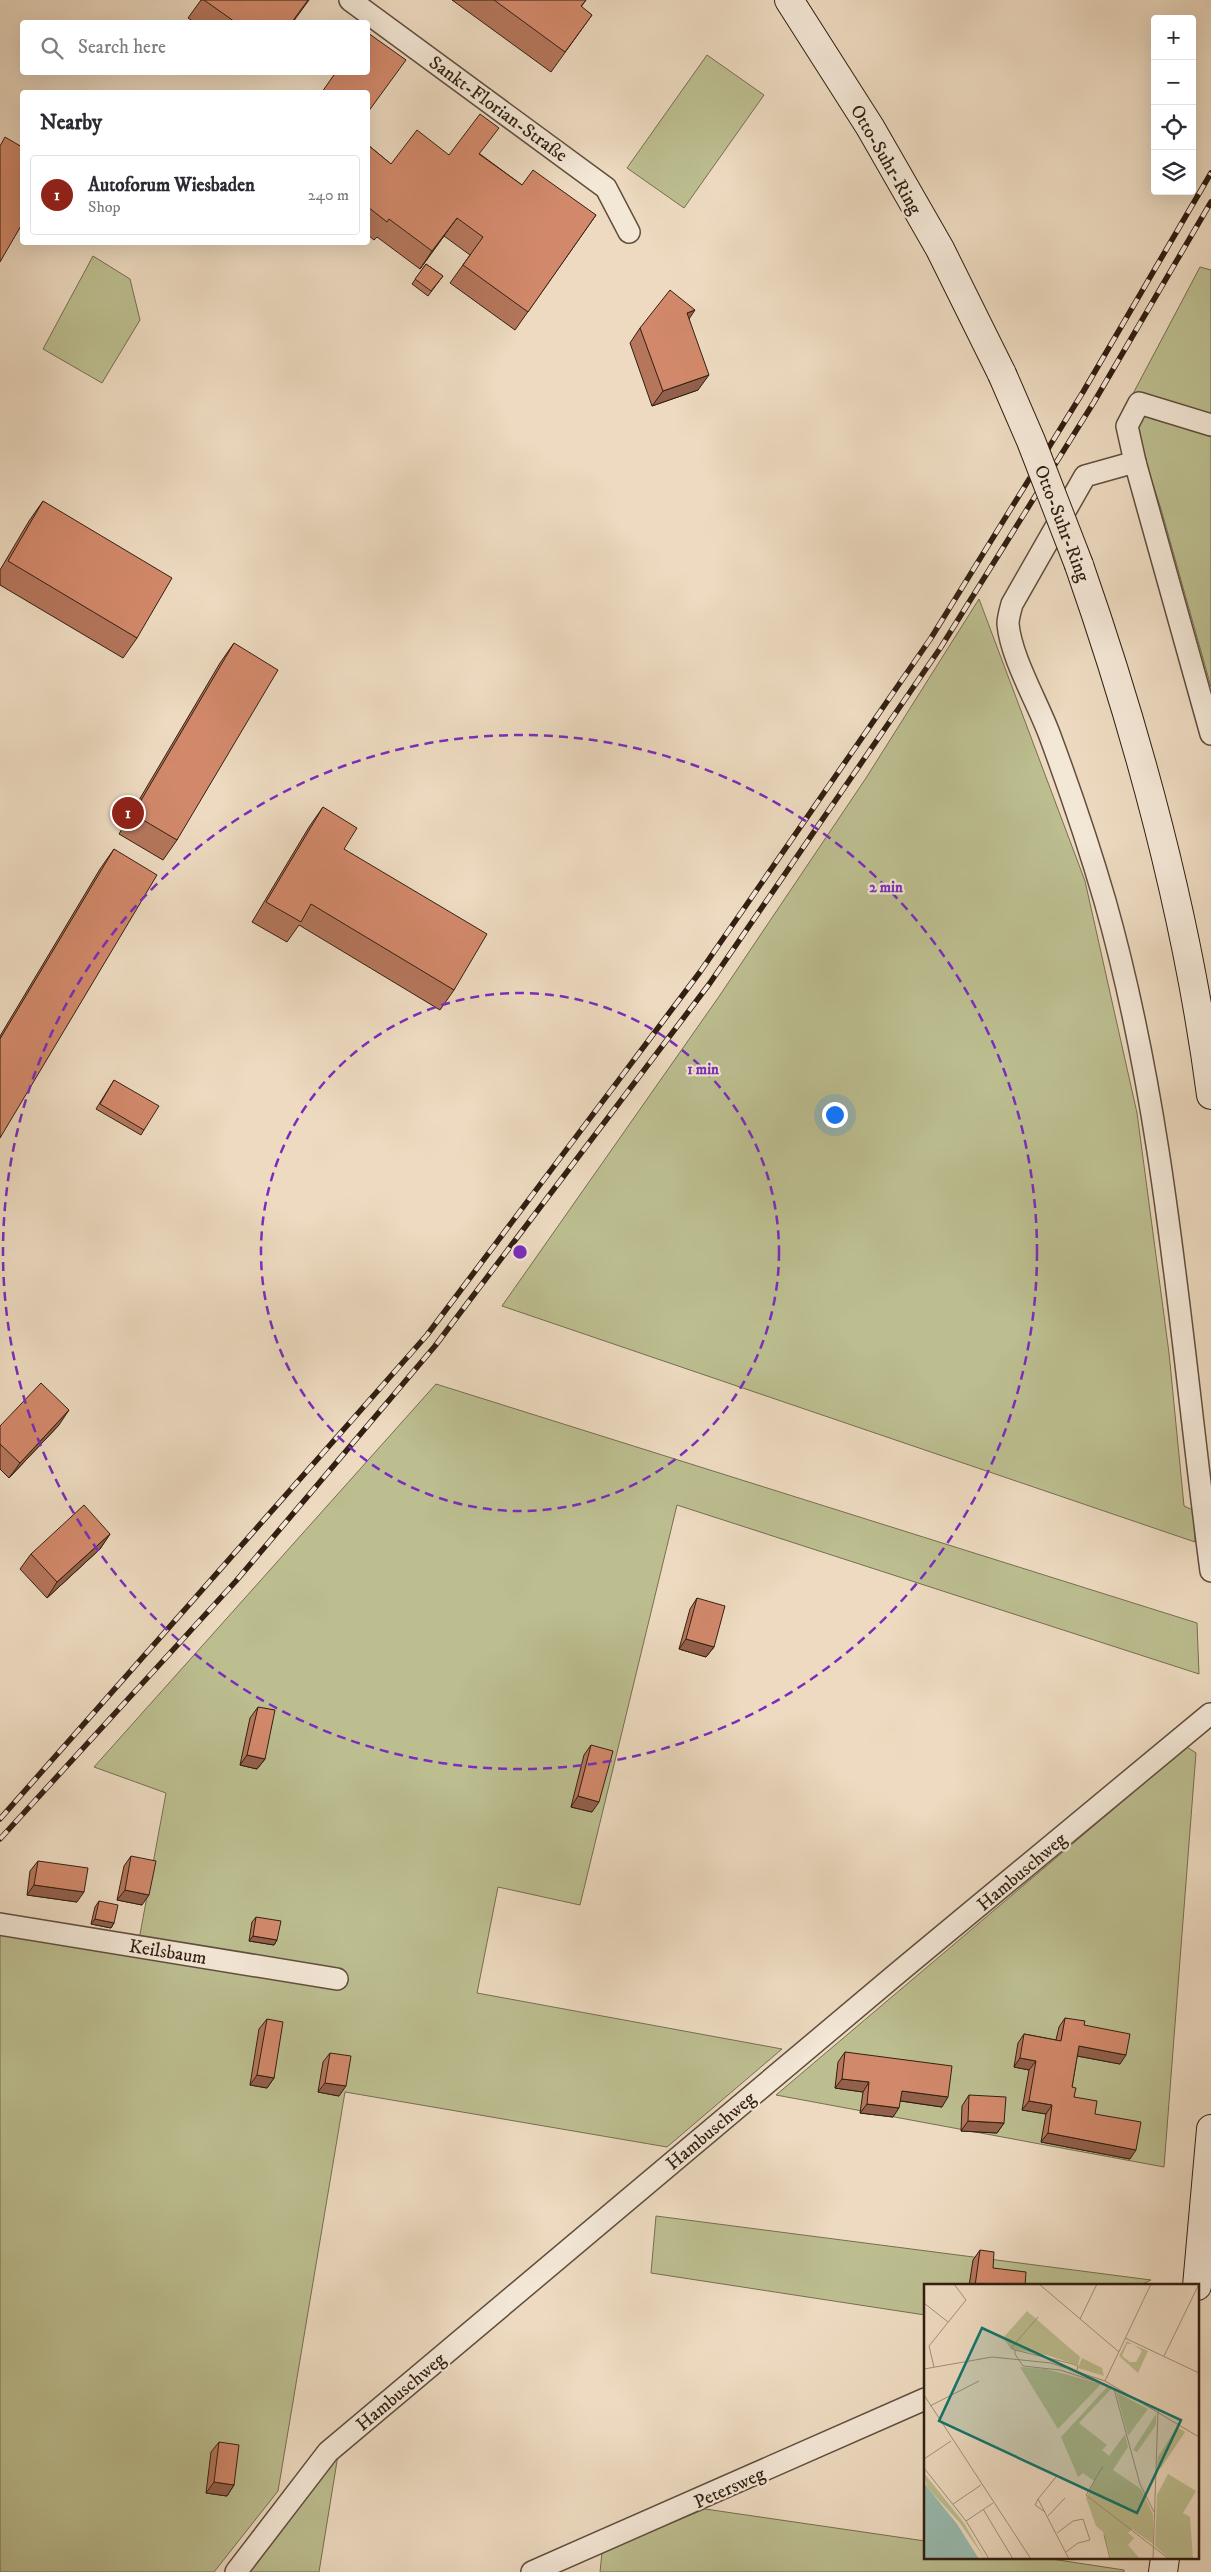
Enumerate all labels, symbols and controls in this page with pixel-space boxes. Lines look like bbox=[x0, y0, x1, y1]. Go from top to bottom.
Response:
map controls bbox=[1151, 15, 1196, 195]
button: + bbox=[1151, 15, 1196, 60]
search box bbox=[20, 20, 370, 75]
icon: search bbox=[38, 34, 66, 62]
text: Search here bbox=[78, 36, 166, 59]
street label: Sankt-Florian-Straße bbox=[424, 51, 572, 167]
button: − bbox=[1151, 60, 1196, 105]
street label: Otto-Suhr-Ring bbox=[845, 101, 927, 219]
button: locate bbox=[1151, 105, 1196, 150]
text: Nearby bbox=[40, 110, 102, 136]
button: layers bbox=[1151, 150, 1196, 195]
text: Autoforum Wiesbaden bbox=[88, 174, 255, 197]
text: 1 bbox=[54, 185, 60, 205]
text: 240 m bbox=[308, 185, 349, 205]
text: Shop bbox=[88, 197, 121, 217]
street label: Otto-Suhr-Ring bbox=[1029, 462, 1095, 586]
pin: 1 bbox=[112, 794, 144, 832]
text: 2 min bbox=[869, 878, 903, 897]
text: 1 min bbox=[687, 1060, 719, 1079]
your location bbox=[822, 1102, 848, 1128]
centre of rings bbox=[511, 1243, 529, 1261]
street label: Hambuschweg bbox=[972, 1828, 1072, 1916]
street label: Keilsbaum bbox=[127, 1935, 208, 1970]
street label: Hambuschweg bbox=[661, 2087, 761, 2175]
inset map bbox=[924, 2284, 1198, 2560]
street label: Hambuschweg bbox=[351, 2348, 451, 2436]
street label: Petersweg bbox=[691, 2462, 769, 2514]

